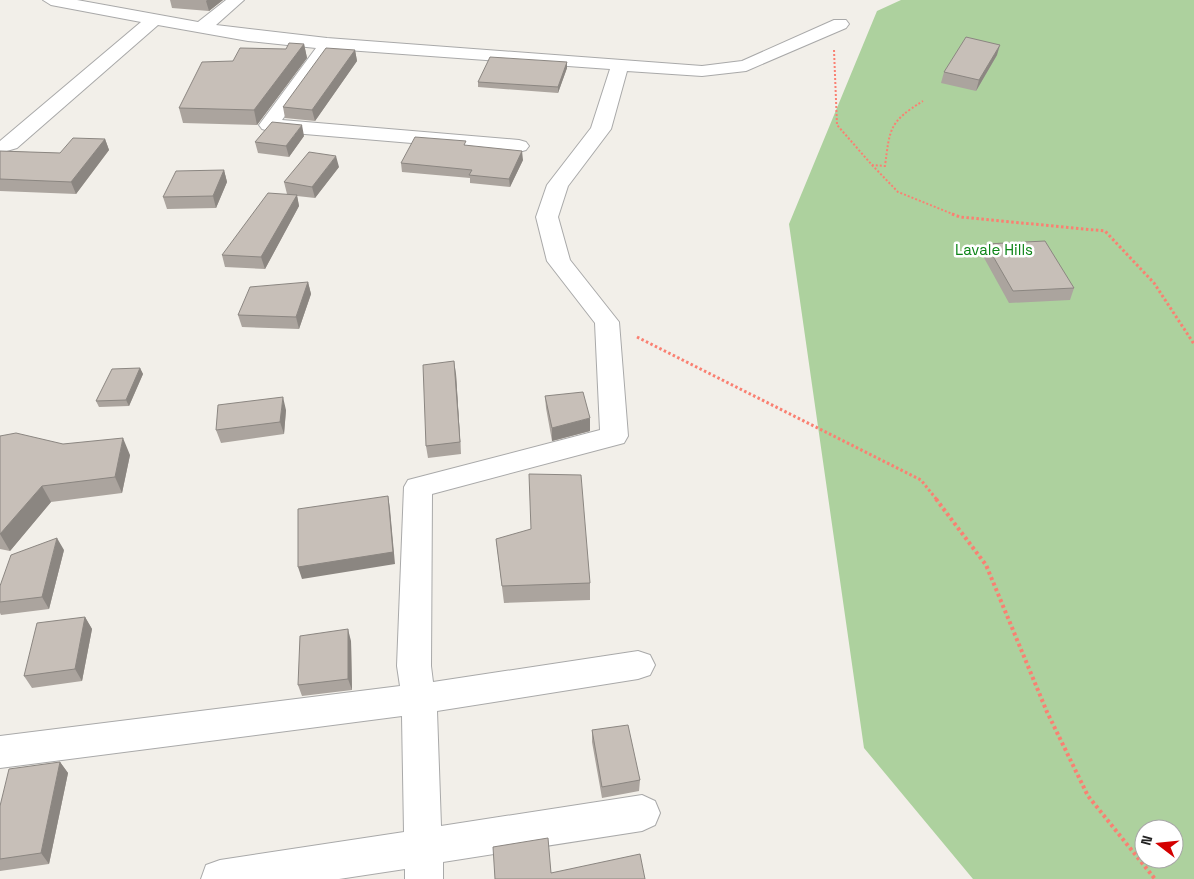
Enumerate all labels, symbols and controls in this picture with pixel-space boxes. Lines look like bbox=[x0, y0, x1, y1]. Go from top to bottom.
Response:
park label: Lavale Hills bbox=[955, 240, 1033, 259]
north arrow bbox=[1134, 819, 1184, 869]
text: N bbox=[1137, 833, 1156, 847]

